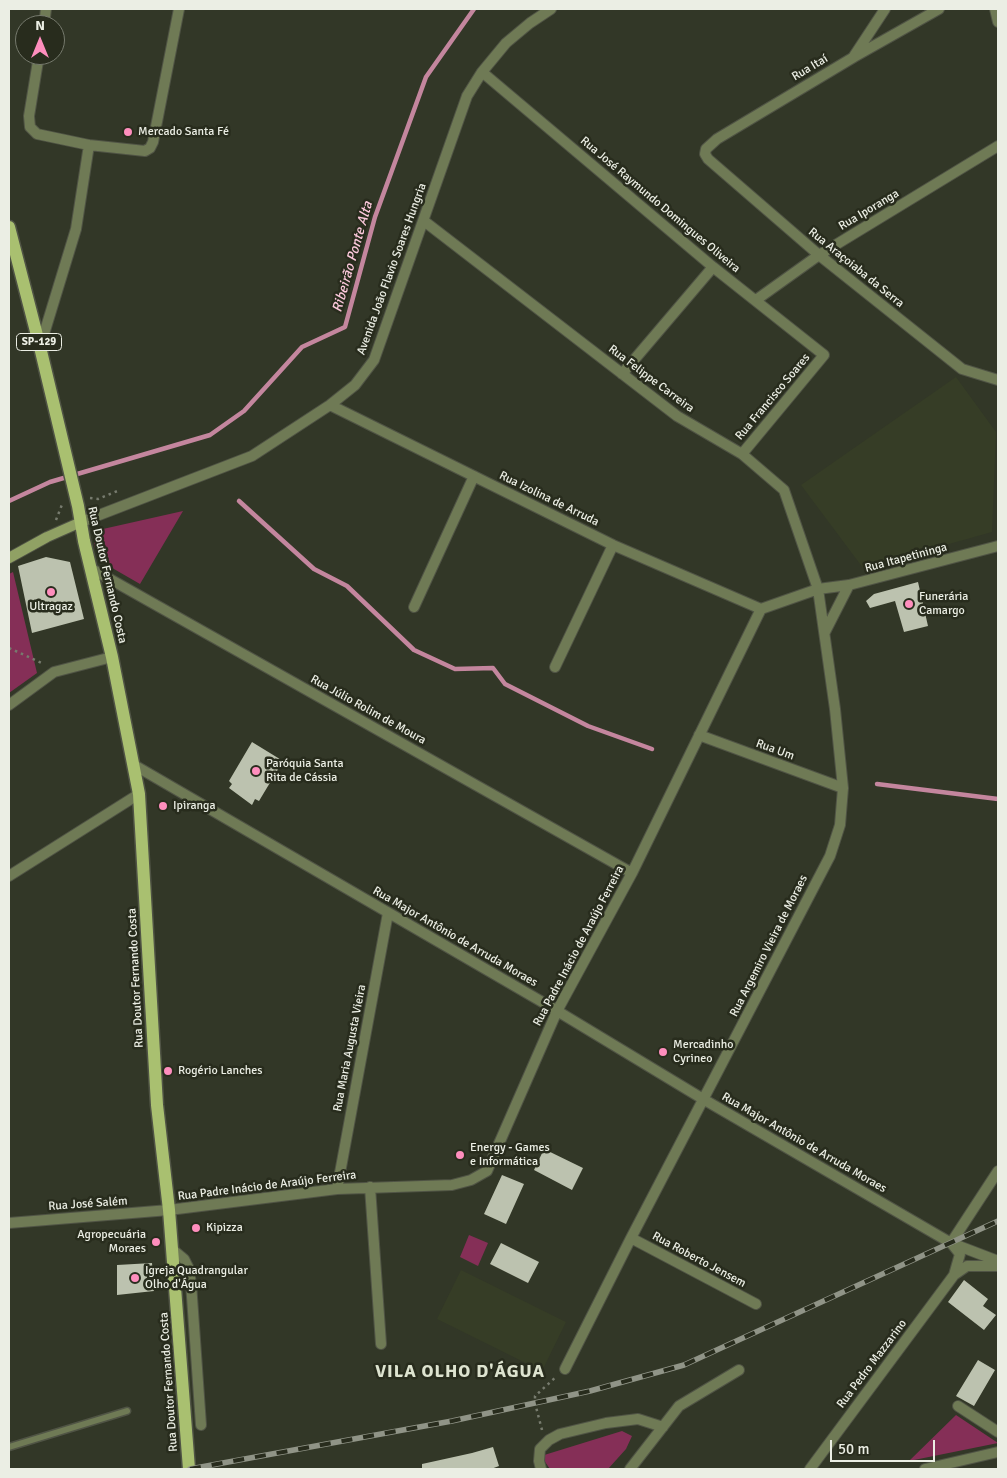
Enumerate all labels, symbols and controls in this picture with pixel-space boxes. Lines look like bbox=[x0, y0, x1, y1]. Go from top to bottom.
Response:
north arrow bbox=[15, 15, 65, 65]
text: N bbox=[35, 17, 45, 34]
street label: Rua Itaí bbox=[789, 52, 831, 84]
place label: Mercado Santa Fé bbox=[138, 125, 229, 139]
marker: Mercado Santa Fé bbox=[122, 126, 134, 138]
street label: Rua José Raymundo Domingues Oliveira bbox=[577, 134, 743, 276]
street label: Avenida João Flavio Soares Hungria bbox=[354, 181, 430, 357]
street label: Rua Iporanga bbox=[836, 186, 902, 234]
water label: Ribeirão Ponte Alta bbox=[329, 200, 377, 314]
street label: Rua Araçoiaba da Serra bbox=[805, 225, 907, 311]
road number: SP-129 bbox=[16, 334, 62, 351]
street label: Rua Felippe Carreira bbox=[605, 342, 697, 416]
street label: Rua Francisco Soares bbox=[733, 351, 813, 443]
street label: Rua Izolina de Arruda bbox=[497, 469, 601, 529]
street label: Rua Doutor Fernando Costa bbox=[84, 505, 130, 645]
street label: Rua Itapetininga bbox=[863, 540, 949, 576]
marker: Ultragaz bbox=[45, 586, 57, 598]
place label: Funerária Camargo bbox=[919, 590, 968, 618]
marker: Funerária Camargo bbox=[903, 598, 915, 610]
place label: Ultragaz bbox=[29, 600, 73, 614]
street label: Rua Júlio Rolim de Moura bbox=[308, 672, 428, 748]
street label: Rua Um bbox=[754, 736, 796, 764]
place label: Paróquia Santa Rita de Cássia bbox=[266, 757, 343, 785]
marker: Paróquia Santa Rita de Cássia bbox=[250, 765, 262, 777]
place label: Ipiranga bbox=[173, 799, 216, 813]
marker: Ipiranga bbox=[157, 800, 169, 812]
street label: Rua Padre Inácio de Araújo Ferreira bbox=[530, 863, 628, 1029]
street label: Rua Argemiro Vieira de Moraes bbox=[727, 873, 811, 1019]
street label: Rua Major Antônio de Arruda Moraes bbox=[370, 884, 540, 990]
street label: Rua Doutor Fernando Costa bbox=[125, 908, 147, 1048]
street label: Rua Maria Augusta Vieira bbox=[331, 983, 369, 1113]
place label: Mercadinho Cyrineo bbox=[673, 1038, 733, 1066]
marker: Mercadinho Cyrineo bbox=[657, 1046, 669, 1058]
place label: Rogério Lanches bbox=[178, 1064, 263, 1078]
marker: Rogério Lanches bbox=[162, 1065, 174, 1077]
street label: Rua Major Antônio de Arruda Moraes bbox=[719, 1090, 889, 1196]
place label: Energy - Games e Informática bbox=[470, 1141, 550, 1169]
marker: Energy - Games e Informática bbox=[454, 1149, 466, 1161]
street label: Rua Padre Inácio de Araújo Ferreira bbox=[177, 1168, 357, 1204]
street label: Rua José Salém bbox=[48, 1194, 128, 1214]
place label: Kipizza bbox=[206, 1221, 243, 1235]
marker: Kipizza bbox=[190, 1222, 202, 1234]
place label: Agropecuária Moraes bbox=[77, 1228, 146, 1256]
street label: Rua Roberto Jensem bbox=[650, 1229, 748, 1291]
marker: Agropecuária Moraes bbox=[150, 1236, 162, 1248]
place label: Igreja Quadrangular Olho d'Água bbox=[145, 1264, 248, 1292]
marker: Igreja Quadrangular Olho d'Água bbox=[129, 1272, 141, 1284]
street label: Rua Doutor Fernando Costa bbox=[157, 1312, 181, 1452]
street label: Rua Pedro Mazzarino bbox=[834, 1317, 910, 1411]
district label: VILA OLHO D'ÁGUA bbox=[373, 1361, 547, 1383]
scale bar bbox=[832, 1430, 937, 1462]
text: 50 m bbox=[838, 1440, 869, 1458]

